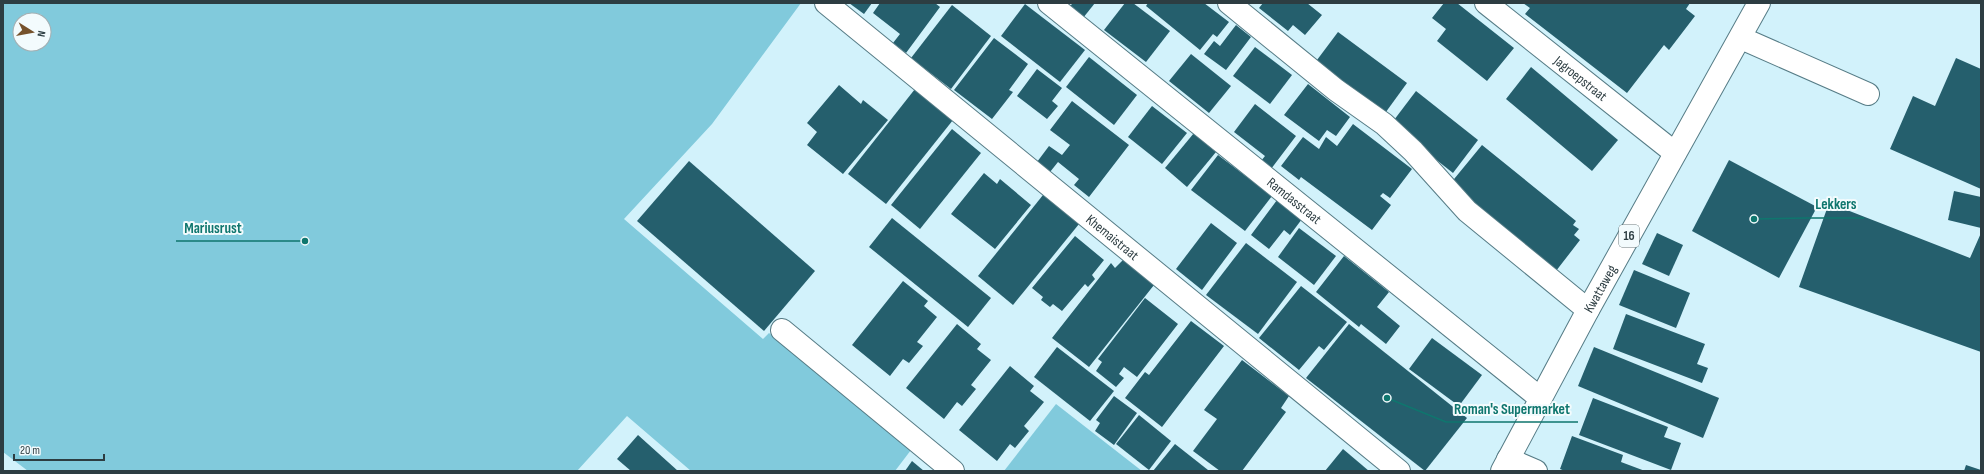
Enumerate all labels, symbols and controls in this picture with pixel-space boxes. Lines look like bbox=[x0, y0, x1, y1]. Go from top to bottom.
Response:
north arrow bbox=[12, 12, 52, 52]
text: N bbox=[34, 30, 48, 38]
street label: Jagroepstraat bbox=[1550, 51, 1611, 104]
street label: Ramdasstraat bbox=[1264, 173, 1325, 227]
callout: Lekkers bbox=[1807, 191, 1864, 218]
text: Lekkers bbox=[1815, 195, 1857, 214]
street label: Khemaistraat bbox=[1083, 210, 1142, 264]
callout: Mariusrust bbox=[176, 214, 250, 241]
text: Mariusrust bbox=[184, 219, 242, 238]
road number: 16 bbox=[1619, 225, 1639, 247]
street label: Kwattaweg bbox=[1580, 261, 1620, 316]
callout: Roman's Supermarket bbox=[1446, 395, 1578, 422]
text: Roman's Supermarket bbox=[1454, 400, 1570, 419]
scale bar bbox=[14, 436, 104, 462]
text: 20 m bbox=[20, 443, 40, 458]

